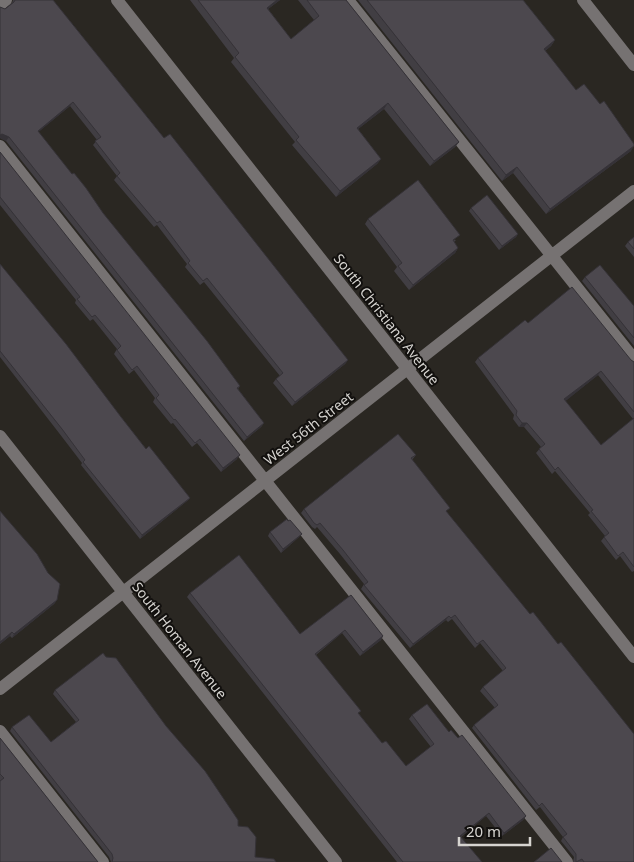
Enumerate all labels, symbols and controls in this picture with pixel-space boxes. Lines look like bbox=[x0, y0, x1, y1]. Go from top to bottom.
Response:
street label: South Christiana Avenue bbox=[330, 249, 444, 389]
street label: West 56th Street bbox=[259, 387, 357, 469]
street label: South Homan Avenue bbox=[128, 578, 232, 702]
scale bar bbox=[459, 814, 530, 846]
text: 20 m bbox=[466, 821, 501, 841]

